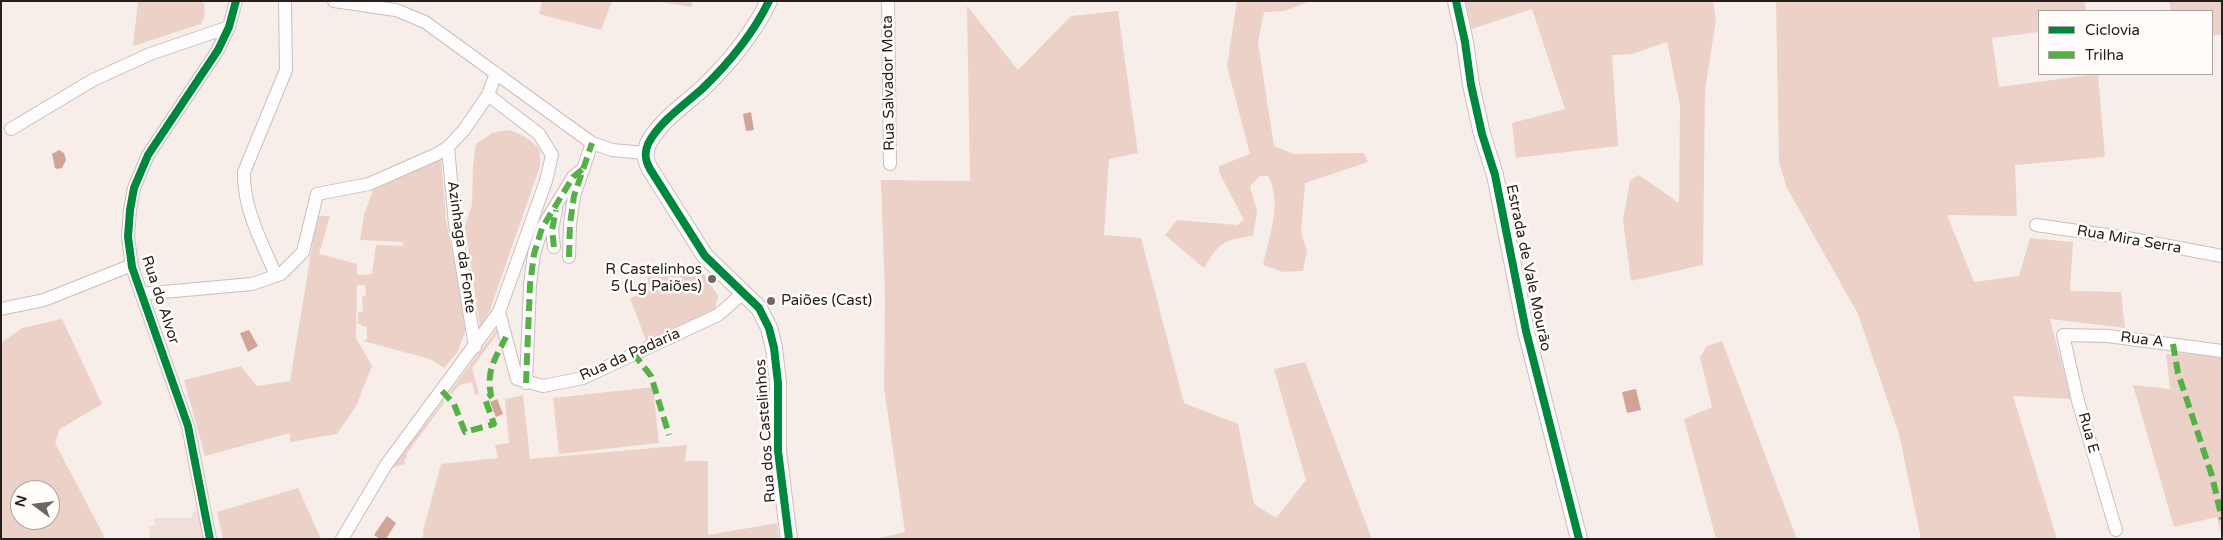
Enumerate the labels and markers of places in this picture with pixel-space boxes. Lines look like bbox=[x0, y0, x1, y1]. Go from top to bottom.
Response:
place label: R Castelinhos 5 (Lg Paiões) bbox=[605, 261, 702, 296]
marker: R Castelinhos 5 (Lg Paiões) bbox=[706, 273, 718, 285]
place label: Paiões (Cast) bbox=[781, 292, 872, 310]
marker: Paiões (Cast) bbox=[765, 295, 777, 307]

